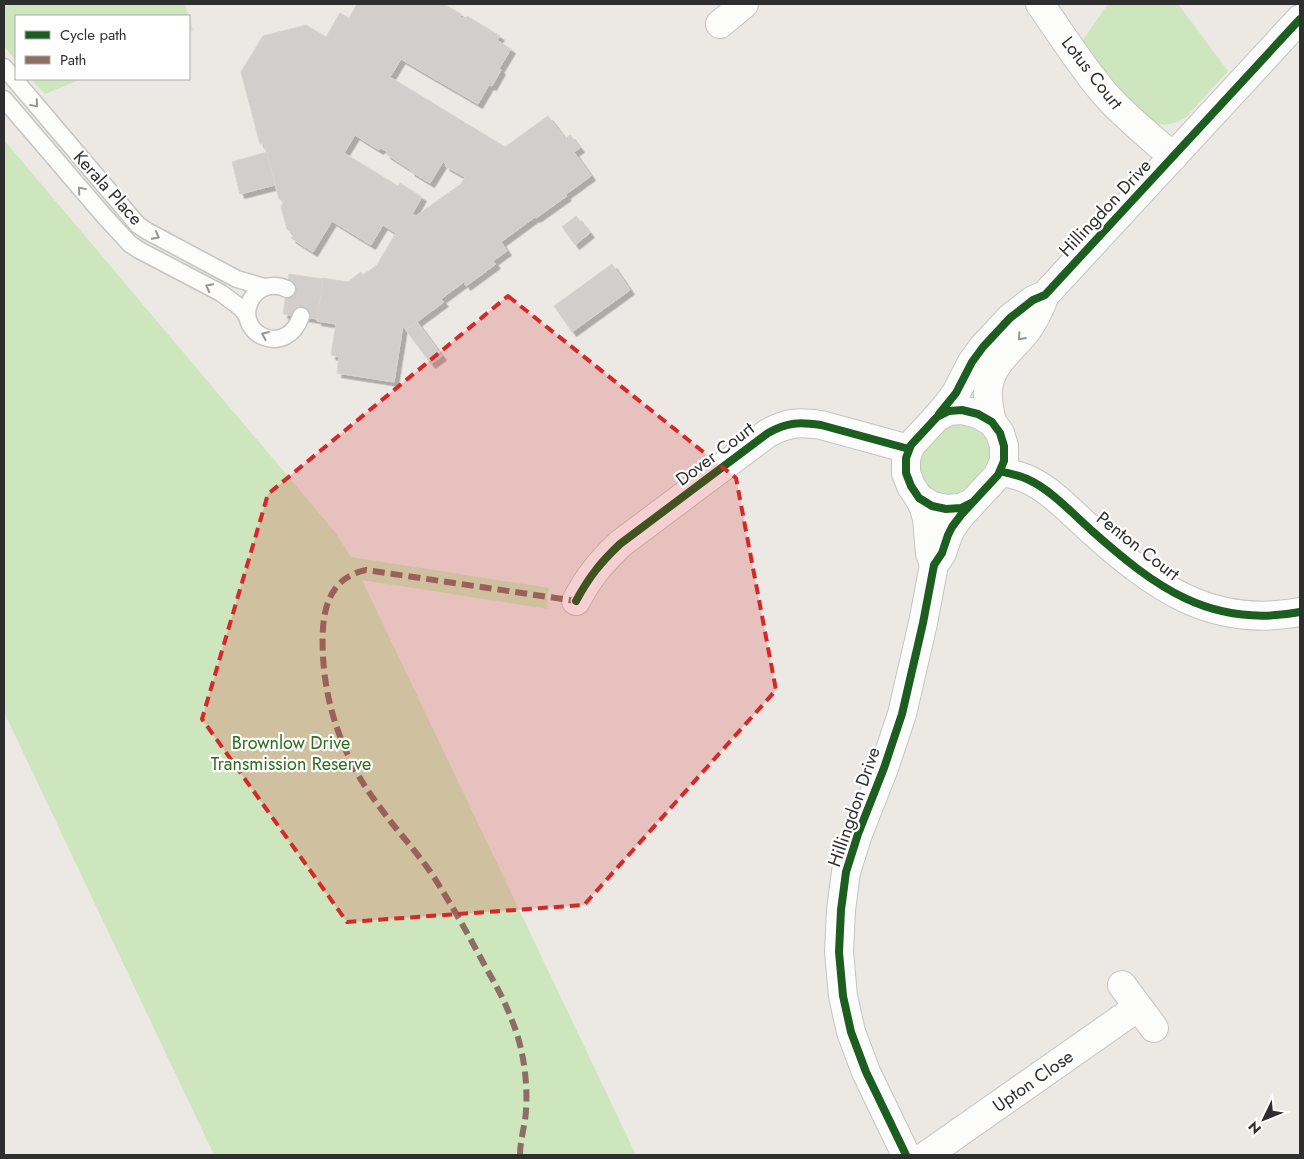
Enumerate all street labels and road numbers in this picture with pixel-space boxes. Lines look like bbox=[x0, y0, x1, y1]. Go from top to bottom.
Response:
street label: Lotus Court bbox=[1055, 31, 1129, 116]
street label: Kerala Place bbox=[67, 145, 149, 231]
street label: Hillingdon Drive bbox=[1053, 153, 1157, 263]
street label: Dover Court bbox=[670, 415, 760, 492]
street label: Penton Court bbox=[1091, 505, 1186, 587]
street label: Hillingdon Drive bbox=[821, 744, 887, 870]
street label: Upton Close bbox=[987, 1044, 1079, 1118]

